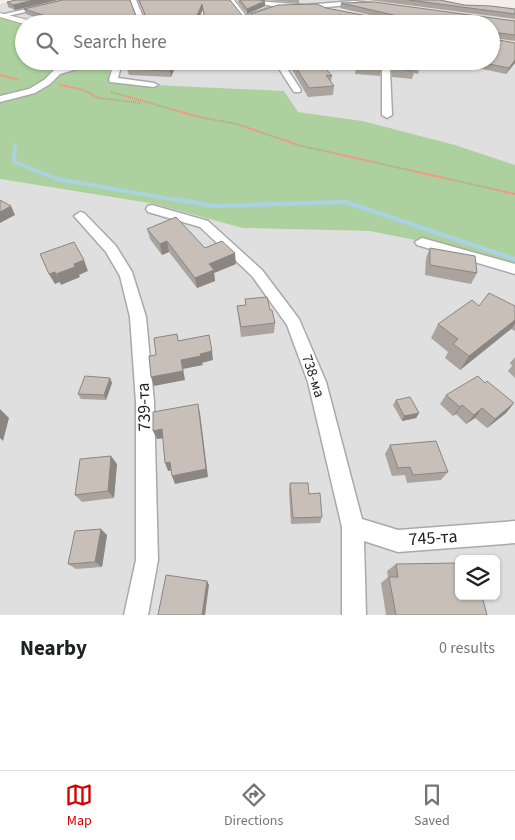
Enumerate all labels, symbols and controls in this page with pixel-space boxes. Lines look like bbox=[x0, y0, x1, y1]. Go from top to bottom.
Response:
search box bbox=[15, 15, 500, 70]
icon: search bbox=[33, 29, 61, 57]
text: Search here bbox=[73, 29, 167, 56]
street label: 738-ма bbox=[296, 352, 330, 400]
street label: 739-та bbox=[131, 382, 157, 432]
street label: 745-та bbox=[408, 524, 458, 552]
map controls bbox=[455, 555, 500, 600]
button: layers bbox=[455, 555, 500, 600]
text: Nearby bbox=[20, 633, 87, 663]
text: 0 results bbox=[439, 637, 495, 659]
tab: Map bbox=[65, 781, 93, 831]
tab: Directions bbox=[224, 781, 283, 831]
tab: Saved bbox=[414, 781, 450, 831]

